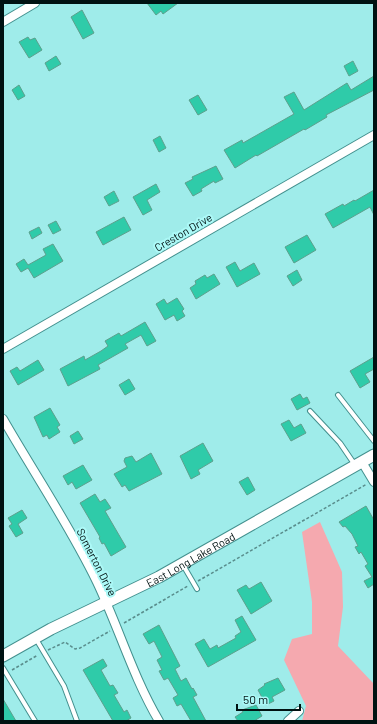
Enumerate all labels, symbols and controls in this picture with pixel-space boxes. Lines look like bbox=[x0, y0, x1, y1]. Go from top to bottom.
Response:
street label: Creston Drive bbox=[152, 210, 214, 254]
street label: Somerton Drive bbox=[74, 526, 120, 598]
street label: East Long Lake Road bbox=[144, 529, 237, 589]
scale bar bbox=[237, 686, 300, 712]
text: 50 m bbox=[243, 692, 268, 706]

